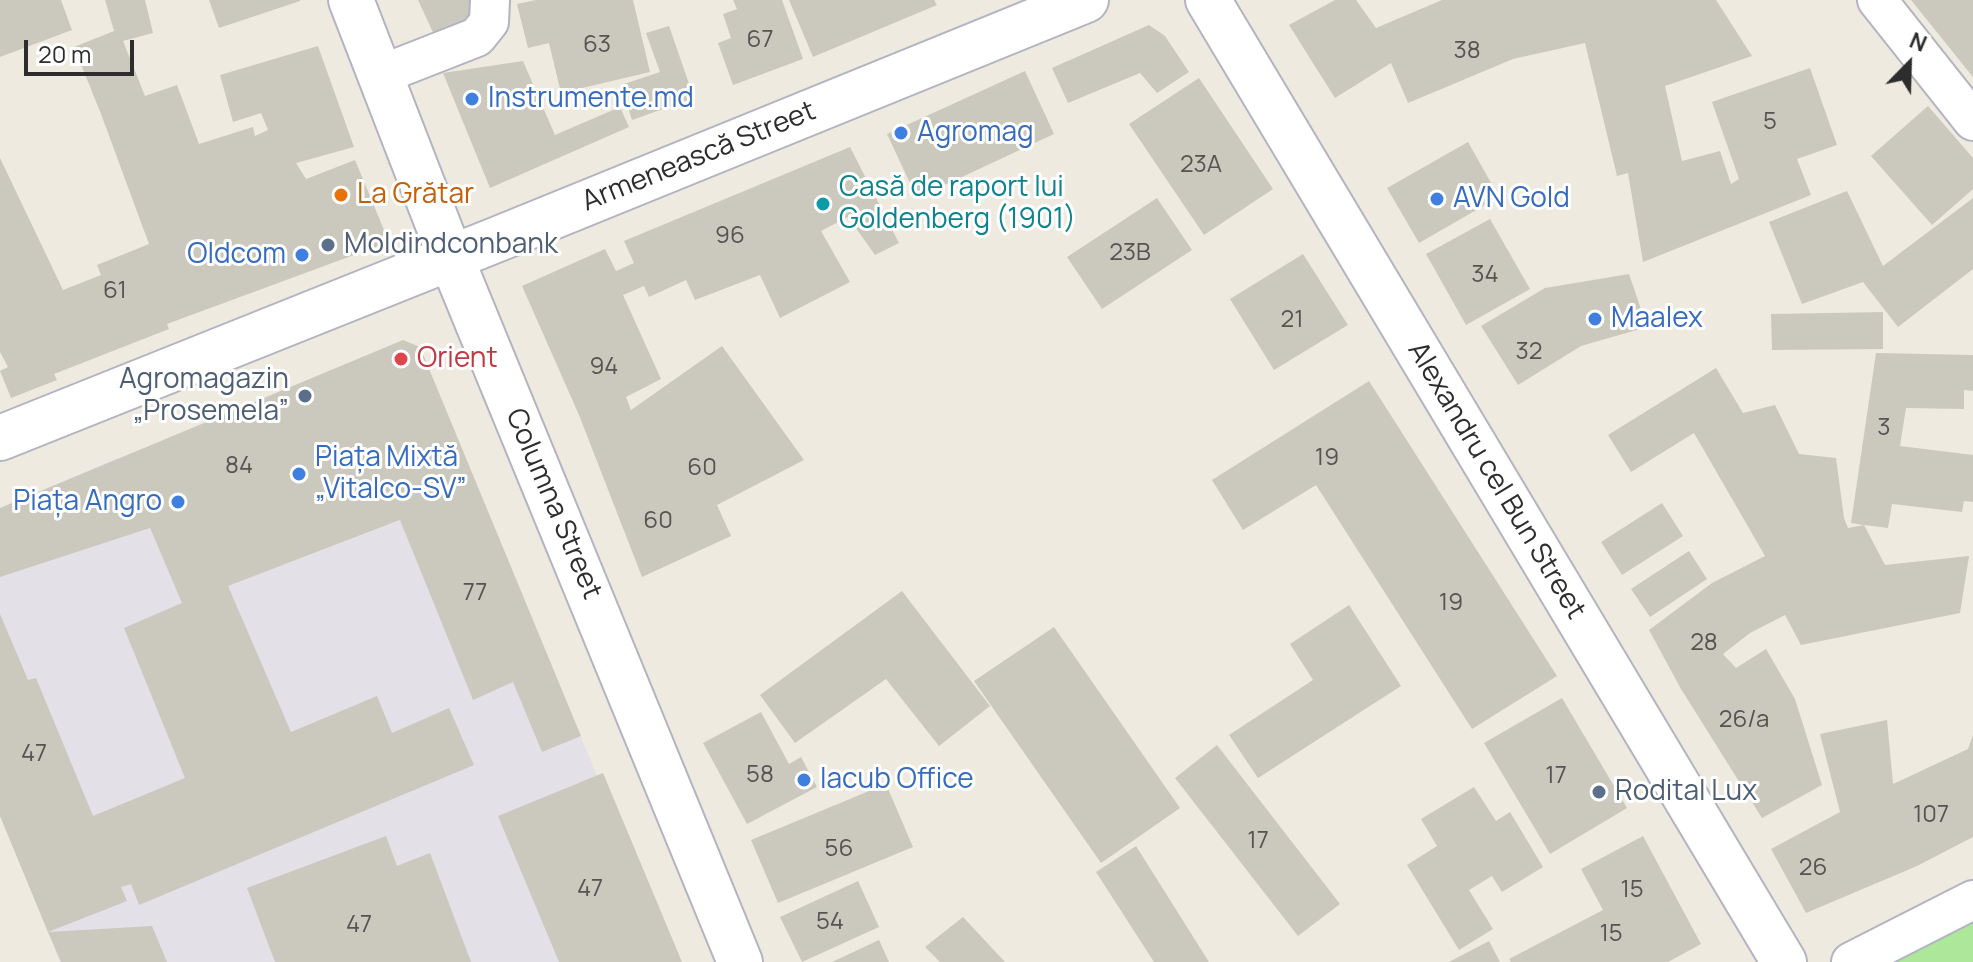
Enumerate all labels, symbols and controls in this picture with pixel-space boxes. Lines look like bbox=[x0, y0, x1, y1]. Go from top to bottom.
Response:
scale bar bbox=[28, 24, 138, 74]
north arrow bbox=[1869, 24, 1949, 104]
text: N bbox=[1905, 25, 1932, 59]
house number: 67 bbox=[747, 26, 773, 54]
house number: 63 bbox=[583, 31, 611, 59]
text: 20 m bbox=[38, 37, 91, 70]
house number: 38 bbox=[1453, 37, 1481, 65]
place label: Instrumente.md bbox=[488, 82, 694, 116]
marker: Instrumente.md bbox=[463, 90, 481, 108]
street label: Armenească Street bbox=[577, 95, 821, 219]
house number: 5 bbox=[1763, 108, 1777, 136]
place label: Agromag bbox=[917, 116, 1034, 150]
marker: Agromag bbox=[892, 124, 910, 142]
house number: 23A bbox=[1180, 151, 1222, 179]
place label: Casă de raport lui Goldenberg (1901) bbox=[839, 171, 1076, 237]
place label: La Grătar bbox=[357, 178, 474, 212]
place label: AVN Gold bbox=[1453, 182, 1570, 216]
marker: La Grătar bbox=[332, 186, 350, 204]
marker: AVN Gold bbox=[1428, 190, 1446, 208]
marker: Casă de raport lui Goldenberg (1901) bbox=[814, 195, 832, 213]
house number: 96 bbox=[715, 222, 745, 250]
place label: Moldindconbank bbox=[344, 228, 558, 262]
marker: Moldindconbank bbox=[319, 236, 337, 254]
place label: Oldcom bbox=[187, 238, 286, 272]
house number: 23B bbox=[1109, 239, 1151, 267]
marker: Oldcom bbox=[293, 246, 311, 264]
house number: 34 bbox=[1471, 261, 1499, 289]
house number: 61 bbox=[103, 277, 127, 305]
place label: Maalex bbox=[1611, 302, 1703, 336]
house number: 21 bbox=[1280, 306, 1304, 334]
marker: Maalex bbox=[1586, 310, 1604, 328]
street label: Alexandru cel Bun Street bbox=[1400, 336, 1592, 626]
house number: 32 bbox=[1516, 338, 1542, 366]
place label: Orient bbox=[417, 342, 498, 376]
marker: Orient bbox=[392, 350, 410, 368]
house number: 94 bbox=[589, 353, 619, 381]
place label: Agromagazin „Prosemela” bbox=[119, 363, 289, 429]
marker: Agromagazin „Prosemela” bbox=[296, 387, 314, 405]
street label: Columna Street bbox=[498, 404, 608, 604]
house number: 3 bbox=[1877, 414, 1891, 442]
place label: Piața Mixtă „Vitalco-SV” bbox=[315, 441, 467, 507]
house number: 19 bbox=[1315, 444, 1339, 472]
house number: 84 bbox=[225, 452, 253, 480]
house number: 60 bbox=[687, 454, 717, 482]
marker: Piața Mixtă „Vitalco-SV” bbox=[290, 465, 308, 483]
place label: Piața Angro bbox=[13, 485, 162, 519]
marker: Piața Angro bbox=[169, 493, 187, 511]
house number: 60 bbox=[643, 507, 673, 535]
house number: 77 bbox=[463, 579, 487, 607]
house number: 19 bbox=[1439, 589, 1463, 617]
house number: 28 bbox=[1690, 629, 1718, 657]
house number: 26/a bbox=[1719, 706, 1769, 734]
house number: 47 bbox=[21, 740, 47, 768]
house number: 58 bbox=[746, 761, 774, 789]
house number: 17 bbox=[1545, 762, 1567, 790]
place label: Iacub Office bbox=[820, 763, 974, 797]
marker: Iacub Office bbox=[795, 771, 813, 789]
place label: Rodital Lux bbox=[1615, 775, 1757, 809]
marker: Rodital Lux bbox=[1590, 783, 1608, 801]
house number: 107 bbox=[1913, 801, 1949, 829]
house number: 17 bbox=[1247, 827, 1269, 855]
house number: 56 bbox=[825, 835, 853, 863]
house number: 26 bbox=[1799, 854, 1827, 882]
house number: 47 bbox=[577, 875, 603, 903]
house number: 15 bbox=[1620, 876, 1644, 904]
house number: 54 bbox=[816, 908, 844, 936]
house number: 47 bbox=[346, 911, 372, 939]
house number: 15 bbox=[1599, 920, 1623, 948]

